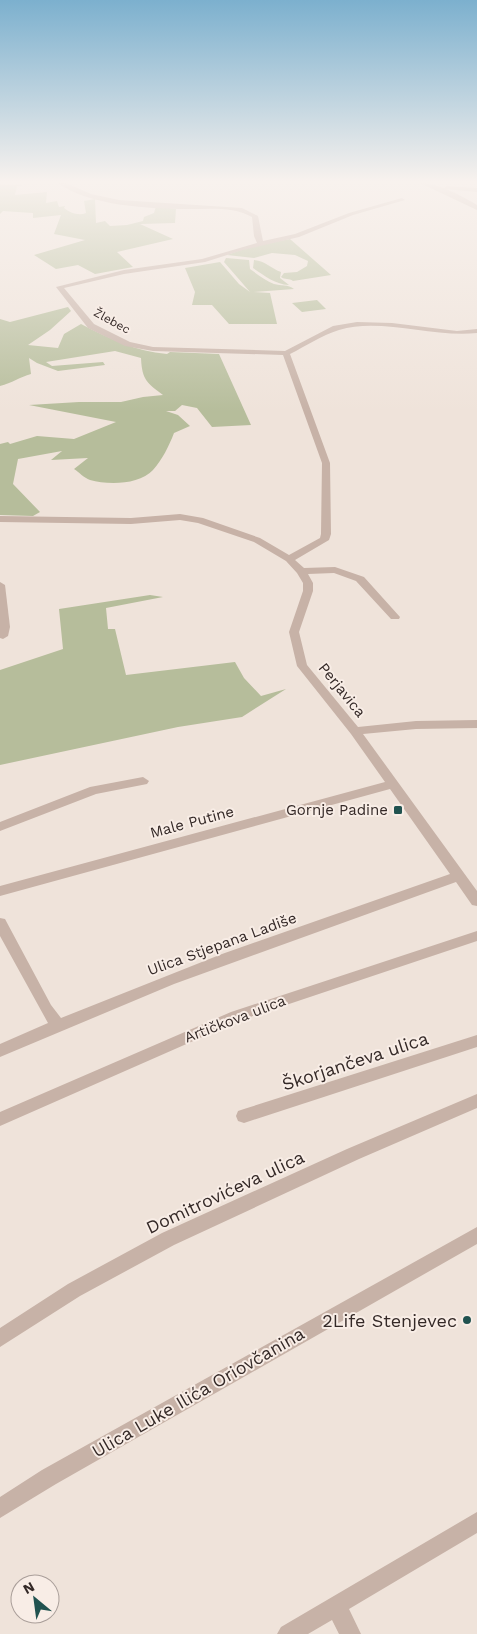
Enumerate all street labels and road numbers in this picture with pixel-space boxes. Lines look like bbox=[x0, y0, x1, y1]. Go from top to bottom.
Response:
street label: Žlebec bbox=[91, 305, 133, 337]
street label: Perjavica bbox=[315, 659, 370, 721]
street label: Male Putine bbox=[148, 802, 236, 842]
street label: Ulica Stjepana Ladiše bbox=[145, 909, 299, 979]
street label: Artičkova ulica bbox=[182, 991, 289, 1047]
street label: Škorjančeva ulica bbox=[279, 1027, 431, 1095]
street label: Domitrovićeva ulica bbox=[143, 1146, 307, 1238]
street label: Ulica Luke Ilića Oriovčanina bbox=[88, 1322, 308, 1462]

